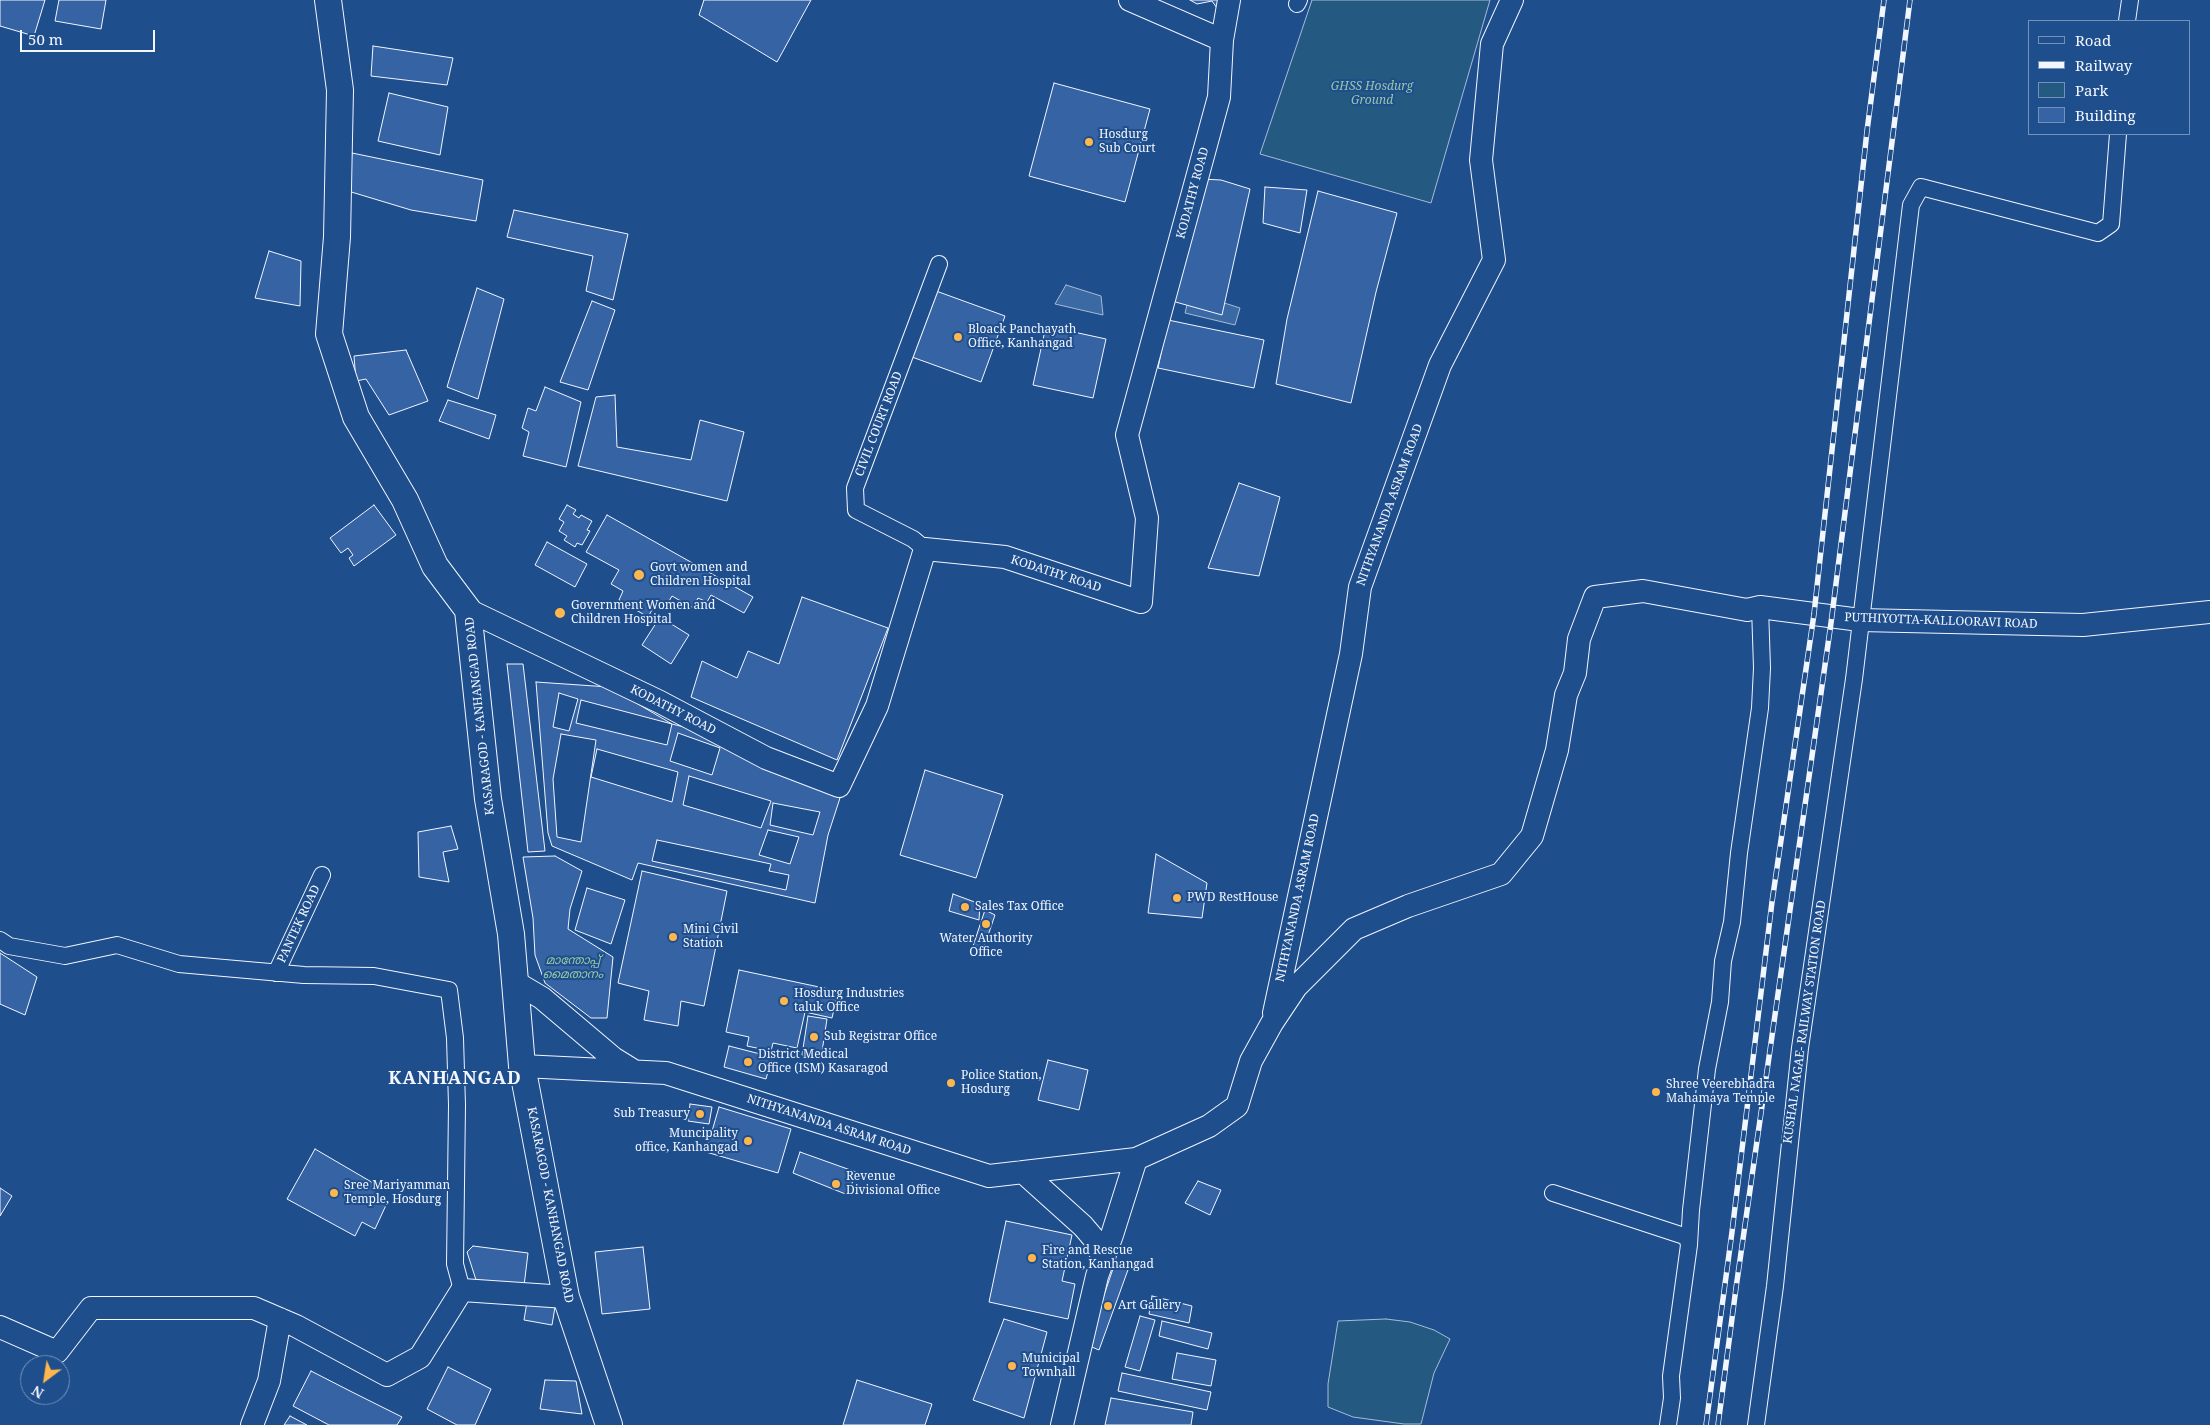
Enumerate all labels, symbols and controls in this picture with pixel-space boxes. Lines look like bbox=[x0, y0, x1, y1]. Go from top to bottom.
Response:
scale bar bbox=[22, 20, 158, 52]
legend bbox=[2028, 20, 2190, 135]
text: 50 m bbox=[28, 29, 63, 49]
text: Road bbox=[2075, 30, 2111, 50]
text: Railway bbox=[2075, 55, 2132, 75]
park label: GHSS Hosdurg Ground bbox=[1331, 80, 1413, 108]
text: Park bbox=[2075, 80, 2108, 100]
text: Building bbox=[2075, 105, 2136, 125]
place label: Hosdurg Sub Court bbox=[1099, 128, 1155, 156]
marker: Hosdurg Sub Court bbox=[1083, 136, 1095, 148]
street label: KODATHY ROAD bbox=[1174, 146, 1212, 240]
place label: Bloack Panchayath Office, Kanhangad bbox=[968, 323, 1076, 351]
marker: Bloack Panchayath Office, Kanhangad bbox=[952, 331, 964, 343]
street label: CIVIL COURT ROAD bbox=[852, 369, 906, 479]
street label: NITHYANANDA ASRAM ROAD bbox=[1354, 422, 1426, 588]
street label: KODATHY ROAD bbox=[1009, 553, 1103, 595]
place label: Govt women and Children Hospital bbox=[650, 561, 751, 589]
marker: Govt women and Children Hospital bbox=[632, 568, 646, 582]
place label: Government Women and Children Hospital bbox=[571, 599, 715, 627]
marker: Government Women and Children Hospital bbox=[553, 606, 567, 620]
street label: PUTHIYOTTA-KALLOORAVI ROAD bbox=[1844, 610, 2038, 632]
street label: KASARAGOD - KANHANGAD ROAD bbox=[462, 616, 498, 816]
street label: KODATHY ROAD bbox=[628, 682, 718, 738]
street label: NITHYANANDA ASRAM ROAD bbox=[1273, 813, 1323, 983]
street label: PANTEK ROAD bbox=[275, 883, 323, 965]
place label: PWD RestHouse bbox=[1187, 891, 1278, 905]
marker: PWD RestHouse bbox=[1171, 892, 1183, 904]
street label: KUSHAL NAGAE- RAILWAY STATION ROAD bbox=[1781, 899, 1829, 1145]
place label: Sales Tax Office bbox=[975, 900, 1064, 914]
marker: Sales Tax Office bbox=[959, 901, 971, 913]
marker: Water Authority Office bbox=[980, 918, 992, 930]
place label: Mini Civil Station bbox=[683, 923, 739, 951]
marker: Mini Civil Station bbox=[667, 931, 679, 943]
place label: Water Authority Office bbox=[940, 932, 1032, 960]
park label: മാന്തോപ്പ് മൈതാനം bbox=[543, 954, 603, 982]
place label: Hosdurg Industries taluk Office bbox=[794, 987, 904, 1015]
marker: Hosdurg Industries taluk Office bbox=[778, 995, 790, 1007]
place label: Sub Registrar Office bbox=[824, 1030, 937, 1044]
marker: Sub Registrar Office bbox=[808, 1031, 820, 1043]
place label: District Medical Office (ISM) Kasaragod bbox=[758, 1048, 888, 1076]
marker: District Medical Office (ISM) Kasaragod bbox=[742, 1056, 754, 1068]
district label: KANHANGAD bbox=[387, 1068, 523, 1090]
place label: Police Station, Hosdurg bbox=[961, 1069, 1041, 1097]
marker: Police Station, Hosdurg bbox=[945, 1077, 957, 1089]
place label: Shree Veerebhadra Mahamaya Temple bbox=[1666, 1078, 1775, 1106]
marker: Shree Veerebhadra Mahamaya Temple bbox=[1650, 1086, 1662, 1098]
street label: NITHYANANDA ASRAM ROAD bbox=[745, 1092, 913, 1158]
street label: KASARAGOD - KANHANGAD ROAD bbox=[524, 1106, 576, 1304]
place label: Sub Treasury bbox=[614, 1107, 690, 1121]
marker: Sub Treasury bbox=[694, 1108, 706, 1120]
place label: Muncipality office, Kanhangad bbox=[635, 1127, 738, 1155]
marker: Muncipality office, Kanhangad bbox=[742, 1135, 754, 1147]
place label: Revenue Divisional Office bbox=[846, 1170, 940, 1198]
marker: Revenue Divisional Office bbox=[830, 1178, 842, 1190]
place label: Sree Mariyamman Temple, Hosdurg bbox=[344, 1179, 450, 1207]
marker: Sree Mariyamman Temple, Hosdurg bbox=[328, 1187, 340, 1199]
place label: Fire and Rescue Station, Kanhangad bbox=[1042, 1244, 1154, 1272]
marker: Fire and Rescue Station, Kanhangad bbox=[1026, 1252, 1038, 1264]
place label: Art Gallery bbox=[1118, 1299, 1181, 1313]
marker: Art Gallery bbox=[1102, 1300, 1114, 1312]
place label: Municipal Townhall bbox=[1022, 1352, 1080, 1380]
north arrow bbox=[20, 1355, 70, 1405]
marker: Municipal Townhall bbox=[1006, 1360, 1018, 1372]
text: N bbox=[28, 1381, 47, 1403]

